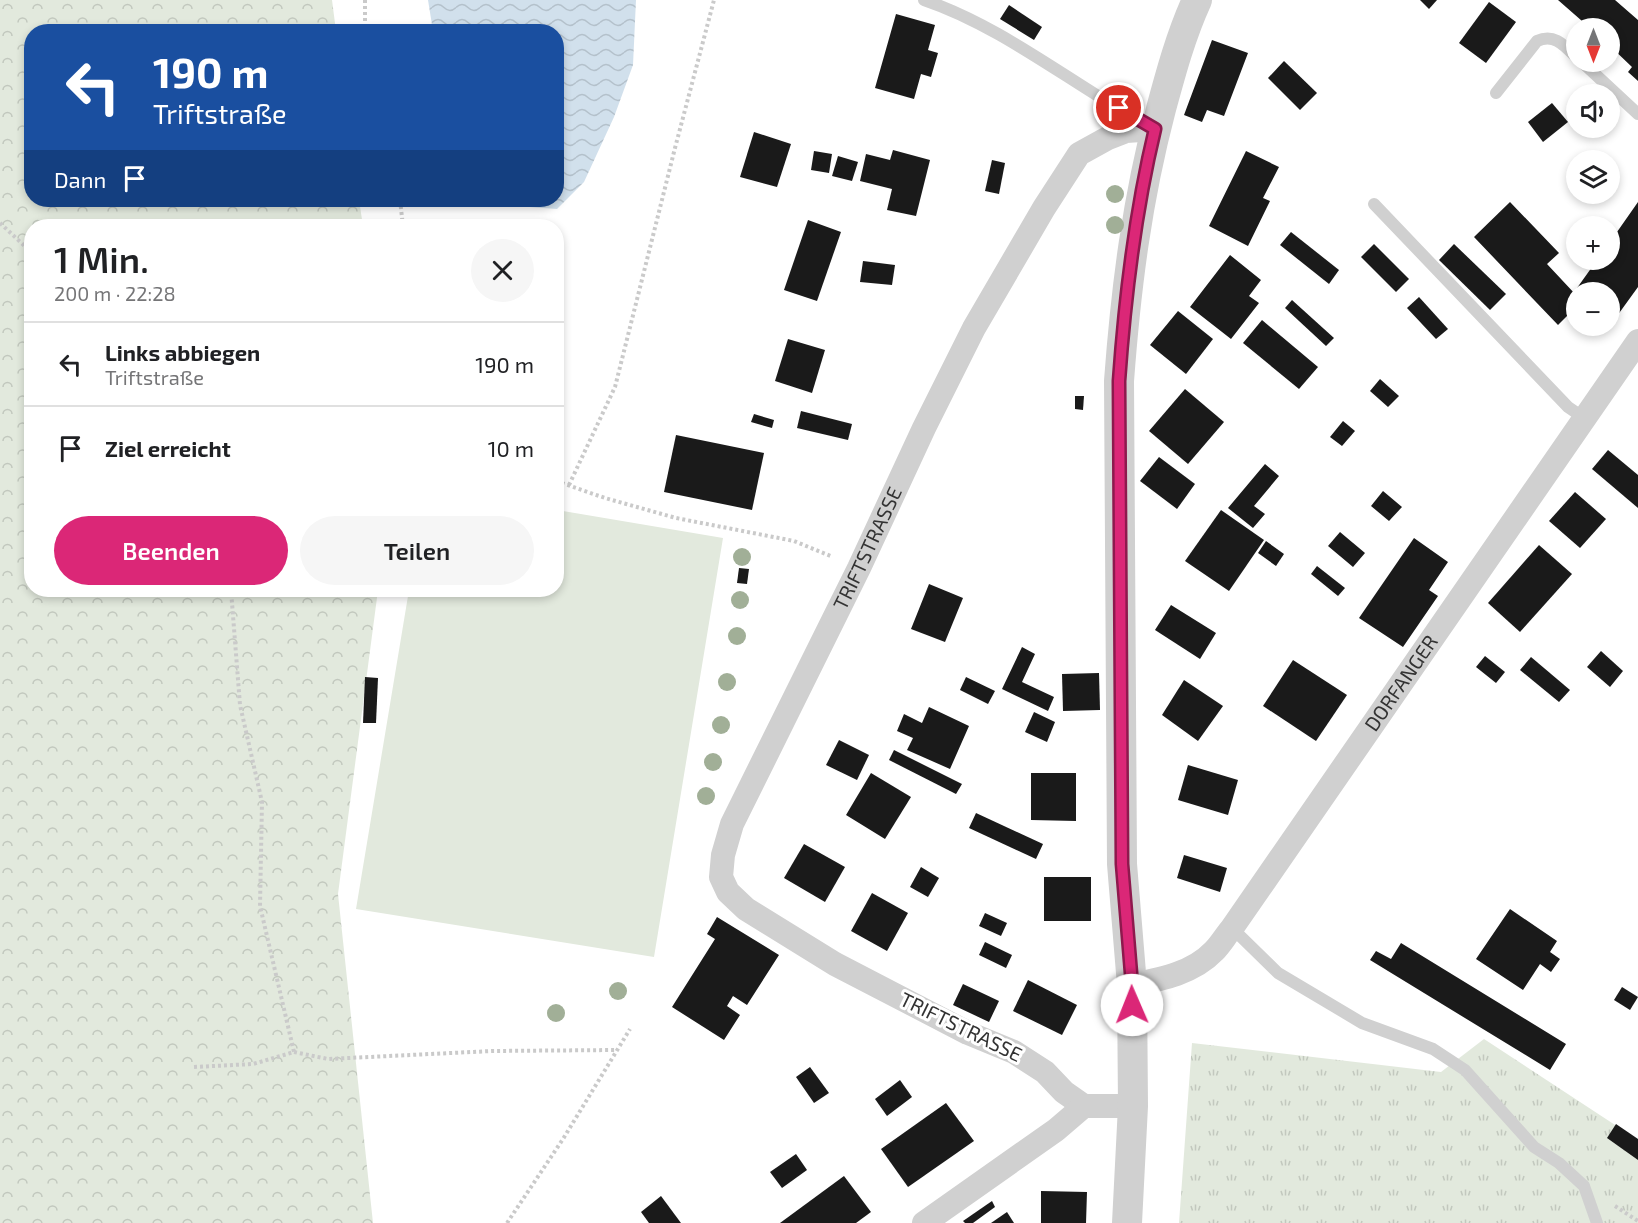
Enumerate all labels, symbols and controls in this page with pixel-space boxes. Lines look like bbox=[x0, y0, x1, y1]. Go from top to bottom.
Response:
north arrow bbox=[1566, 18, 1620, 72]
map controls bbox=[1566, 18, 1620, 336]
text: 190 m bbox=[153, 46, 269, 96]
icon: left bbox=[54, 48, 132, 126]
pin bbox=[1093, 82, 1144, 133]
button: sound bbox=[1566, 84, 1620, 138]
icon: arrive bbox=[1102, 91, 1135, 124]
text: Triftstraße bbox=[153, 97, 287, 129]
button: layers bbox=[1566, 150, 1620, 204]
icon: arrive bbox=[118, 162, 151, 195]
text: Dann bbox=[54, 166, 106, 192]
button: + bbox=[1566, 216, 1620, 270]
text: 1 Min. bbox=[54, 237, 149, 280]
button: close bbox=[471, 239, 534, 302]
text: 200 m · 22:28 bbox=[54, 281, 176, 305]
button: − bbox=[1566, 282, 1620, 336]
text: Links abbiegen bbox=[105, 339, 260, 365]
icon: left bbox=[54, 348, 87, 381]
text: 190 m bbox=[475, 351, 534, 377]
text: Triftstraße bbox=[105, 365, 204, 389]
icon: arrive bbox=[54, 432, 87, 465]
text: Ziel erreicht bbox=[105, 435, 231, 461]
text: 10 m bbox=[488, 435, 534, 461]
street label: TRIFTSTRASSE bbox=[827, 483, 906, 613]
button: Beenden bbox=[54, 516, 288, 585]
button: Teilen bbox=[300, 516, 534, 585]
street label: DORFANGER bbox=[1359, 630, 1442, 735]
position arrow bbox=[1100, 973, 1164, 1037]
street label: TRIFTSTRASSE bbox=[896, 986, 1026, 1066]

